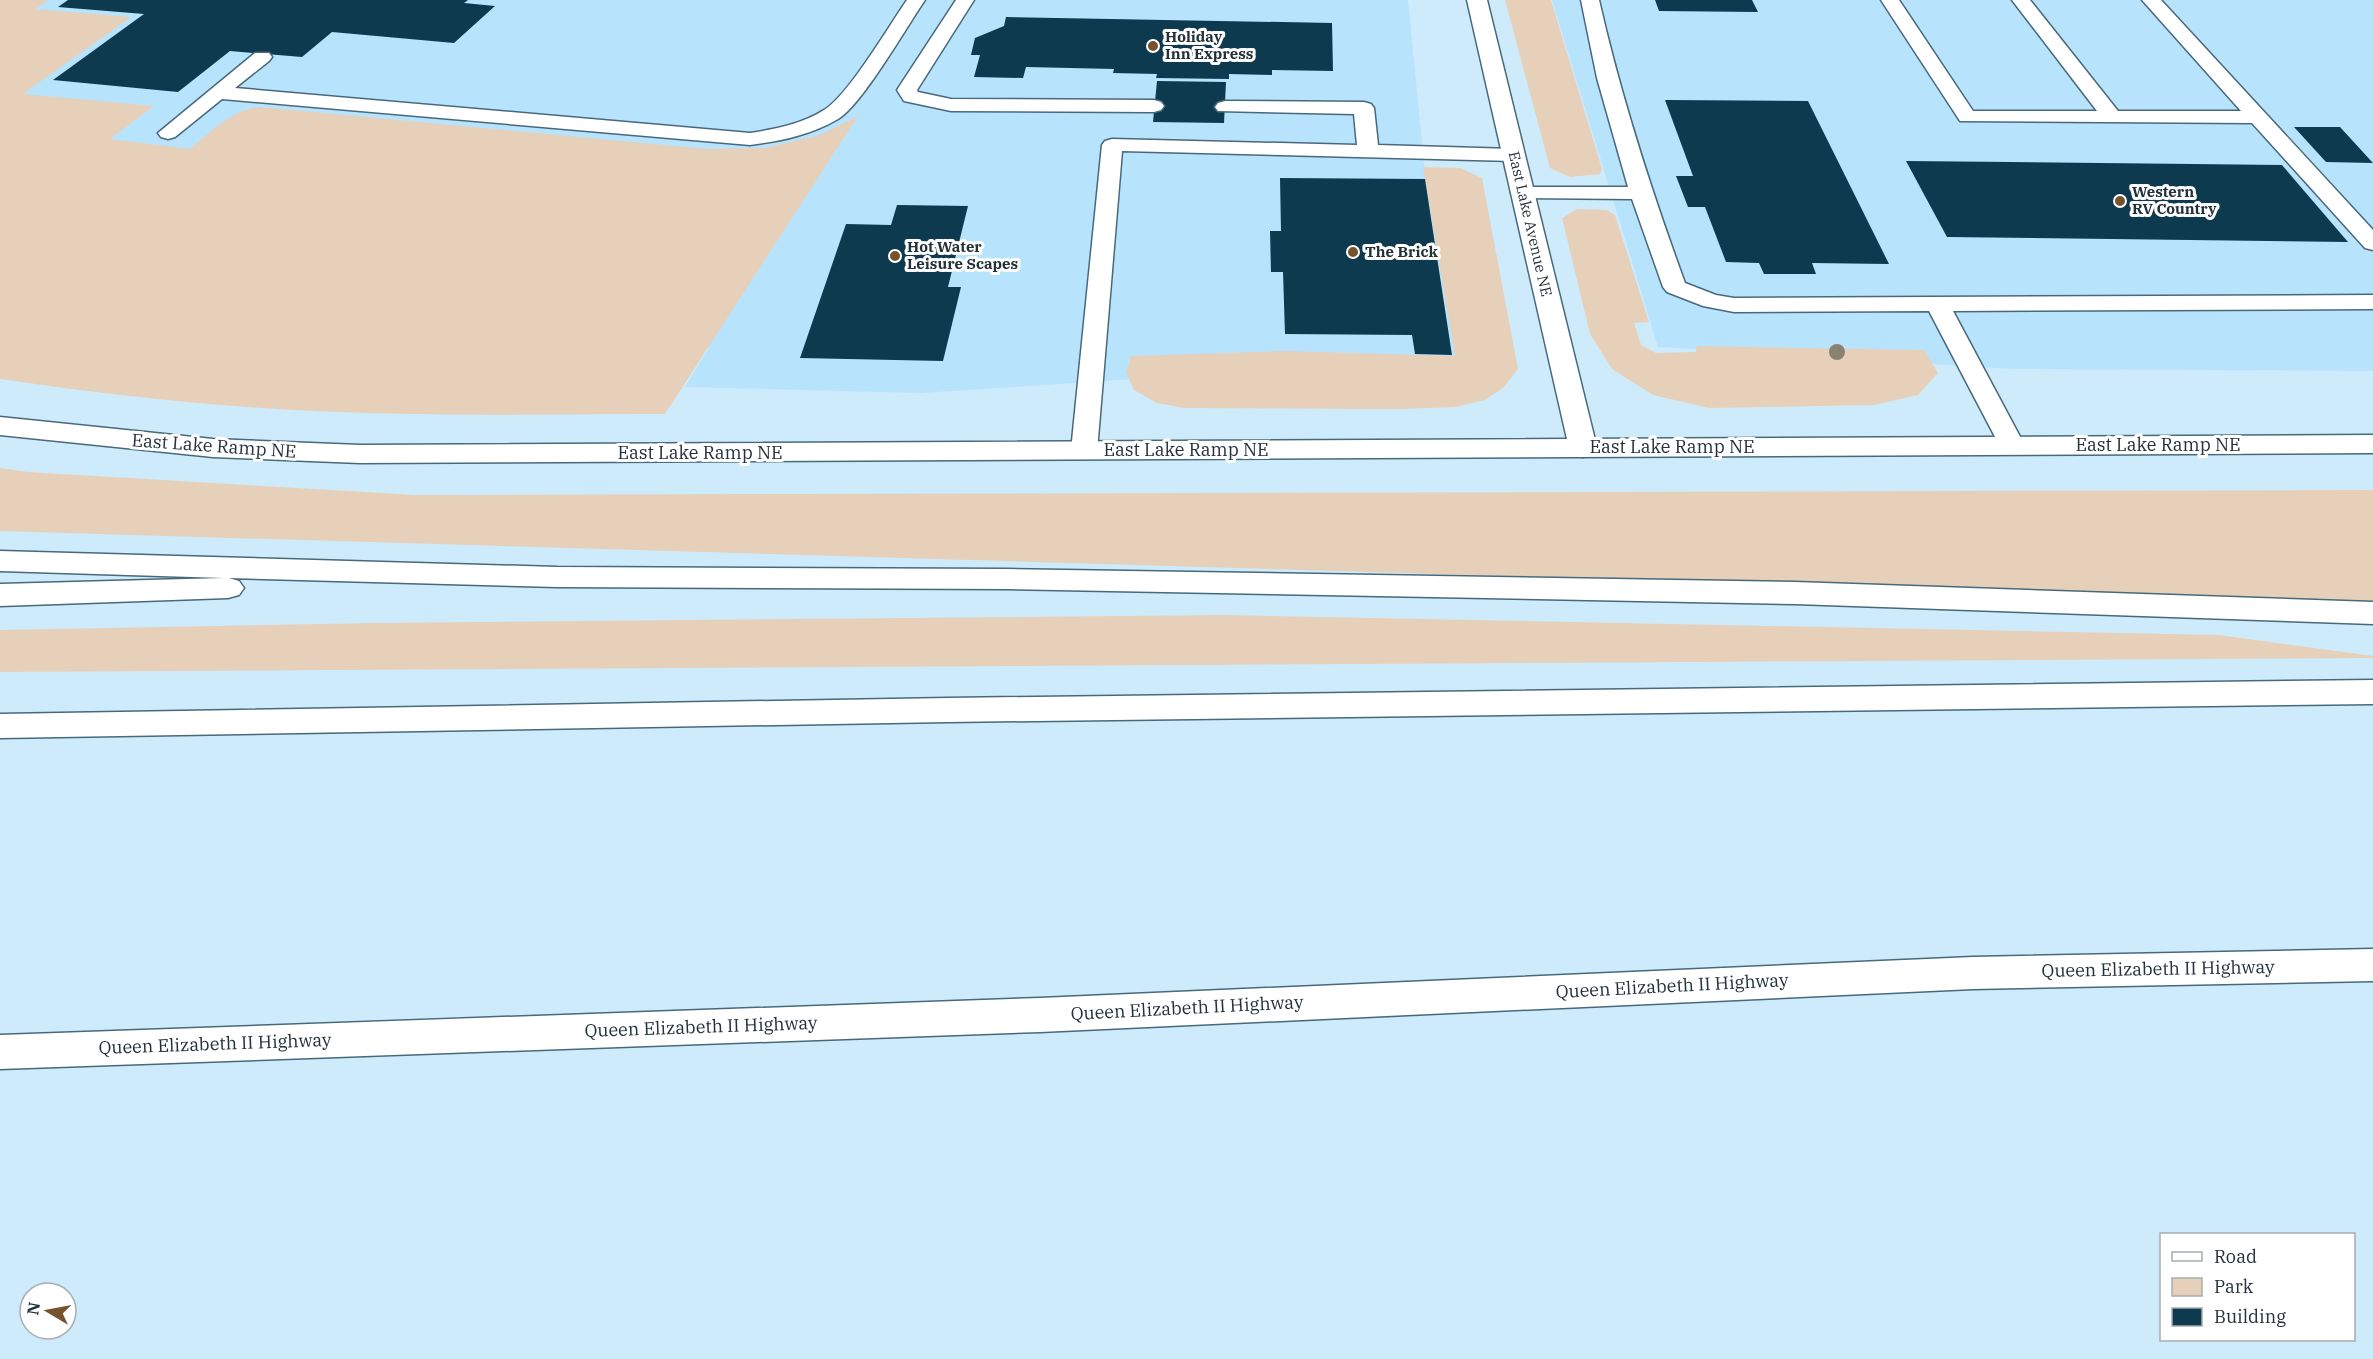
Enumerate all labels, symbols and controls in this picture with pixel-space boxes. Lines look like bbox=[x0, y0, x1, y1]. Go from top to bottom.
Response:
place label: Holiday Inn Express bbox=[1165, 27, 1253, 63]
marker: Holiday Inn Express bbox=[1146, 39, 1160, 53]
street label: East Lake Avenue NE bbox=[1505, 149, 1556, 298]
place label: Western RV Country bbox=[2132, 182, 2217, 218]
marker: Western RV Country bbox=[2113, 194, 2127, 208]
place label: Hot Water Leisure Scapes bbox=[907, 237, 1018, 273]
place label: The Brick bbox=[1365, 242, 1439, 261]
marker: The Brick bbox=[1346, 245, 1360, 259]
marker: Hot Water Leisure Scapes bbox=[888, 249, 902, 263]
street label: East Lake Ramp NE bbox=[131, 428, 297, 463]
street label: East Lake Ramp NE bbox=[2076, 433, 2240, 456]
street label: East Lake Ramp NE bbox=[1590, 435, 1754, 458]
street label: East Lake Ramp NE bbox=[1104, 438, 1268, 461]
street label: East Lake Ramp NE bbox=[618, 441, 782, 464]
street label: Queen Elizabeth II Highway bbox=[2041, 955, 2275, 982]
street label: Queen Elizabeth II Highway bbox=[1555, 968, 1789, 1003]
street label: Queen Elizabeth II Highway bbox=[1070, 990, 1304, 1025]
street label: Queen Elizabeth II Highway bbox=[584, 1011, 818, 1042]
street label: Queen Elizabeth II Highway bbox=[98, 1028, 332, 1059]
legend bbox=[2160, 1233, 2355, 1341]
text: Road bbox=[2214, 1245, 2257, 1268]
text: Park bbox=[2214, 1275, 2254, 1298]
north arrow bbox=[18, 1281, 78, 1341]
text: N bbox=[22, 1300, 44, 1316]
text: Building bbox=[2214, 1305, 2286, 1328]

